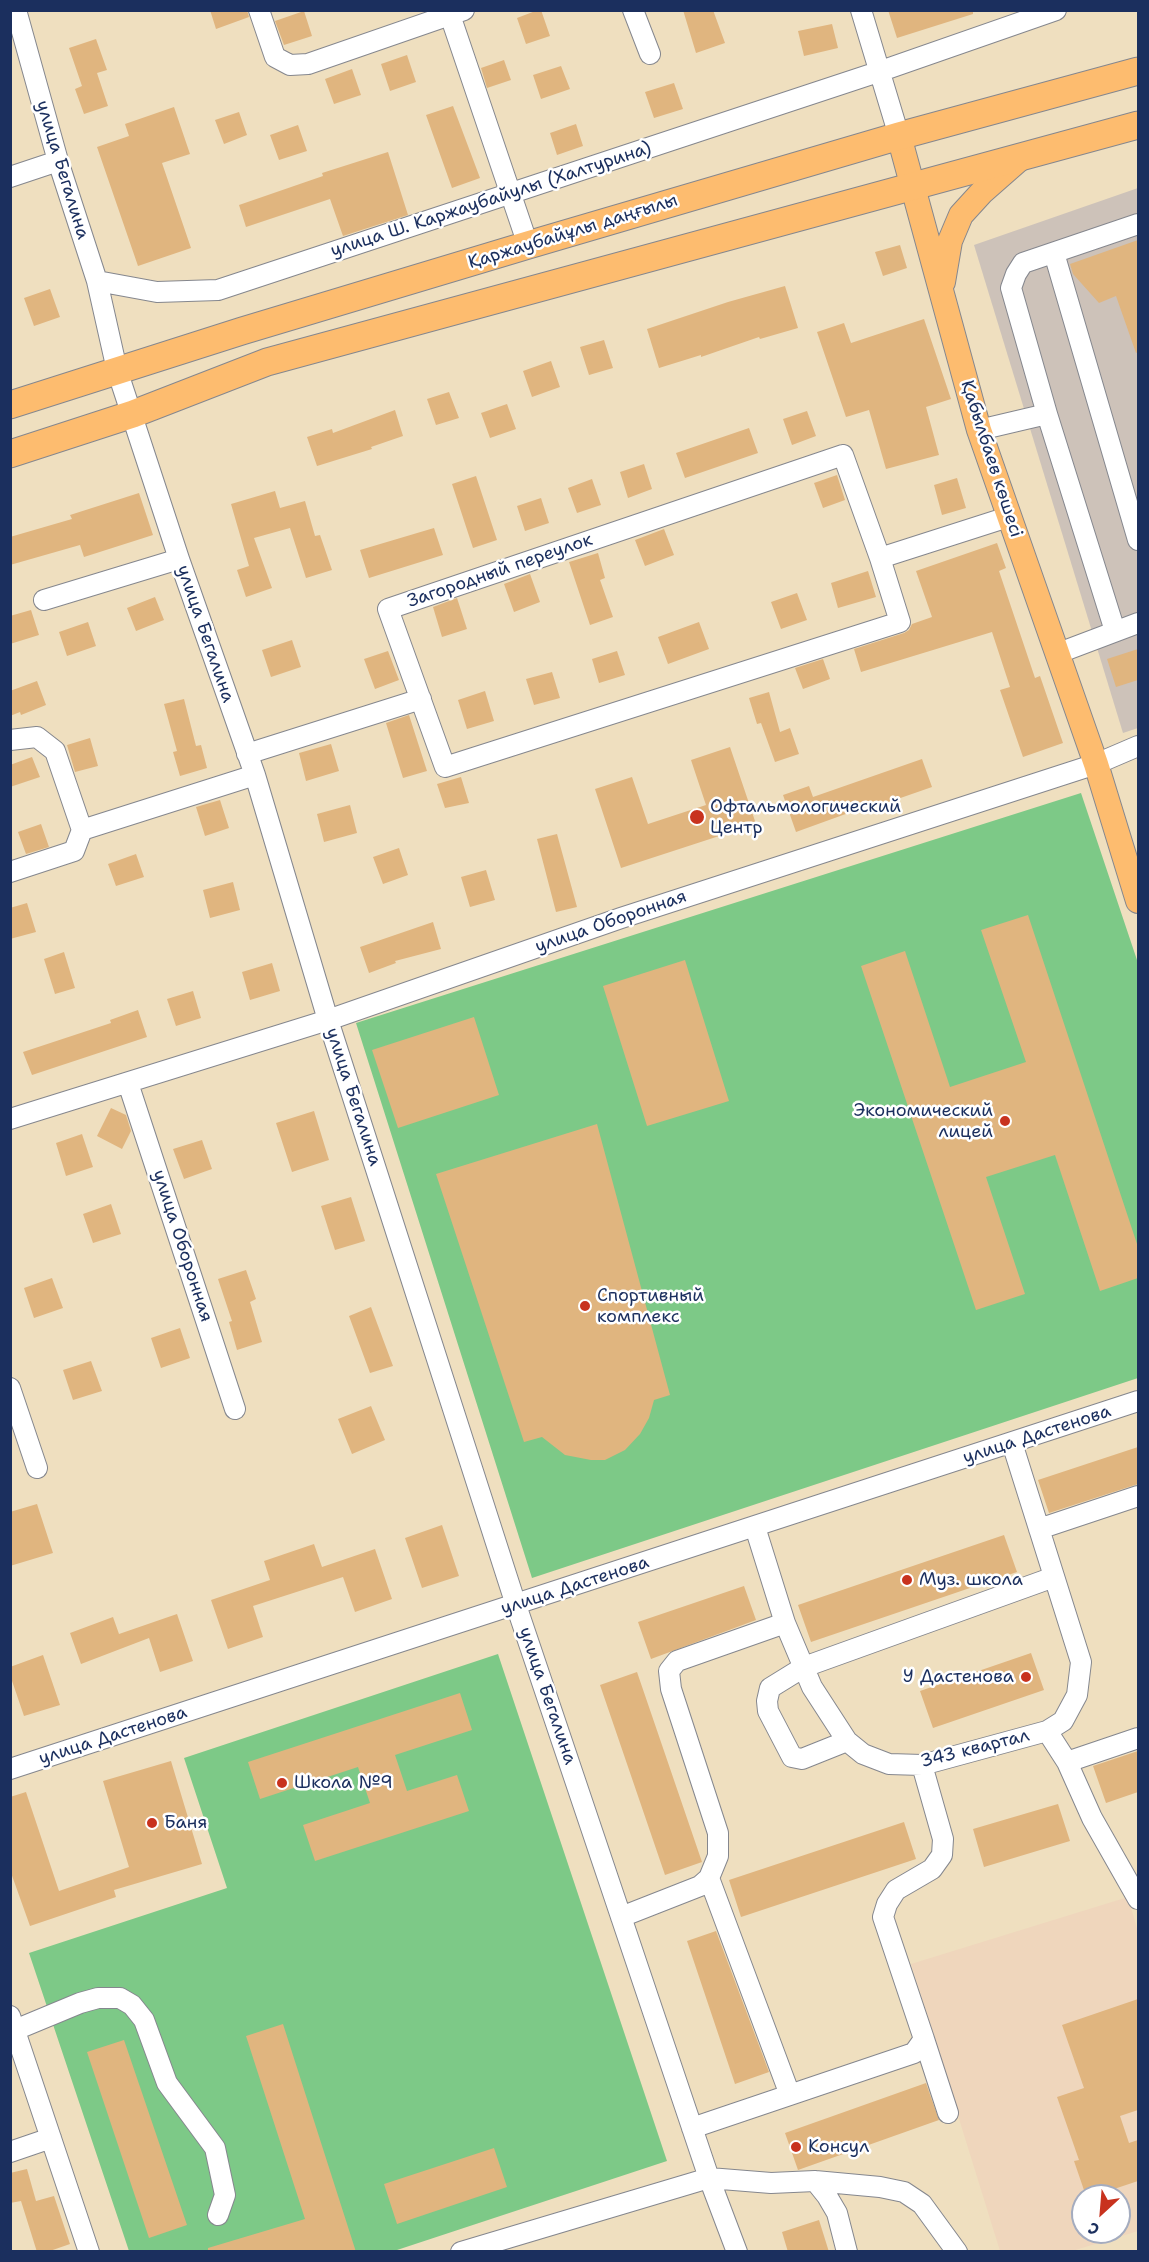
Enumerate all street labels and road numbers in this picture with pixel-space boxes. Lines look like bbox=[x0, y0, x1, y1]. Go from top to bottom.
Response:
street label: улица Бегалина bbox=[31, 98, 93, 242]
street label: улица Ш. Каржаубайулы (Халтурина) bbox=[328, 138, 654, 262]
street label: Қаржаубайұлы даңғылы bbox=[466, 190, 680, 274]
street label: Қабылбаев көшесі bbox=[955, 378, 1027, 540]
street label: Загородный переулок bbox=[405, 529, 595, 613]
street label: улица Бегалина bbox=[171, 562, 239, 706]
street label: улица Оборонная bbox=[533, 886, 689, 958]
street label: улица Бегалина bbox=[321, 1025, 385, 1169]
street label: улица Оборонная bbox=[147, 1167, 217, 1325]
street label: улица Дастенова bbox=[960, 1401, 1114, 1469]
street label: улица Дастенова bbox=[498, 1552, 652, 1620]
street label: улица Бегалина bbox=[513, 1624, 581, 1768]
street label: улица Дастенова bbox=[36, 1702, 190, 1770]
street label: 343 квартал bbox=[918, 1725, 1032, 1773]

